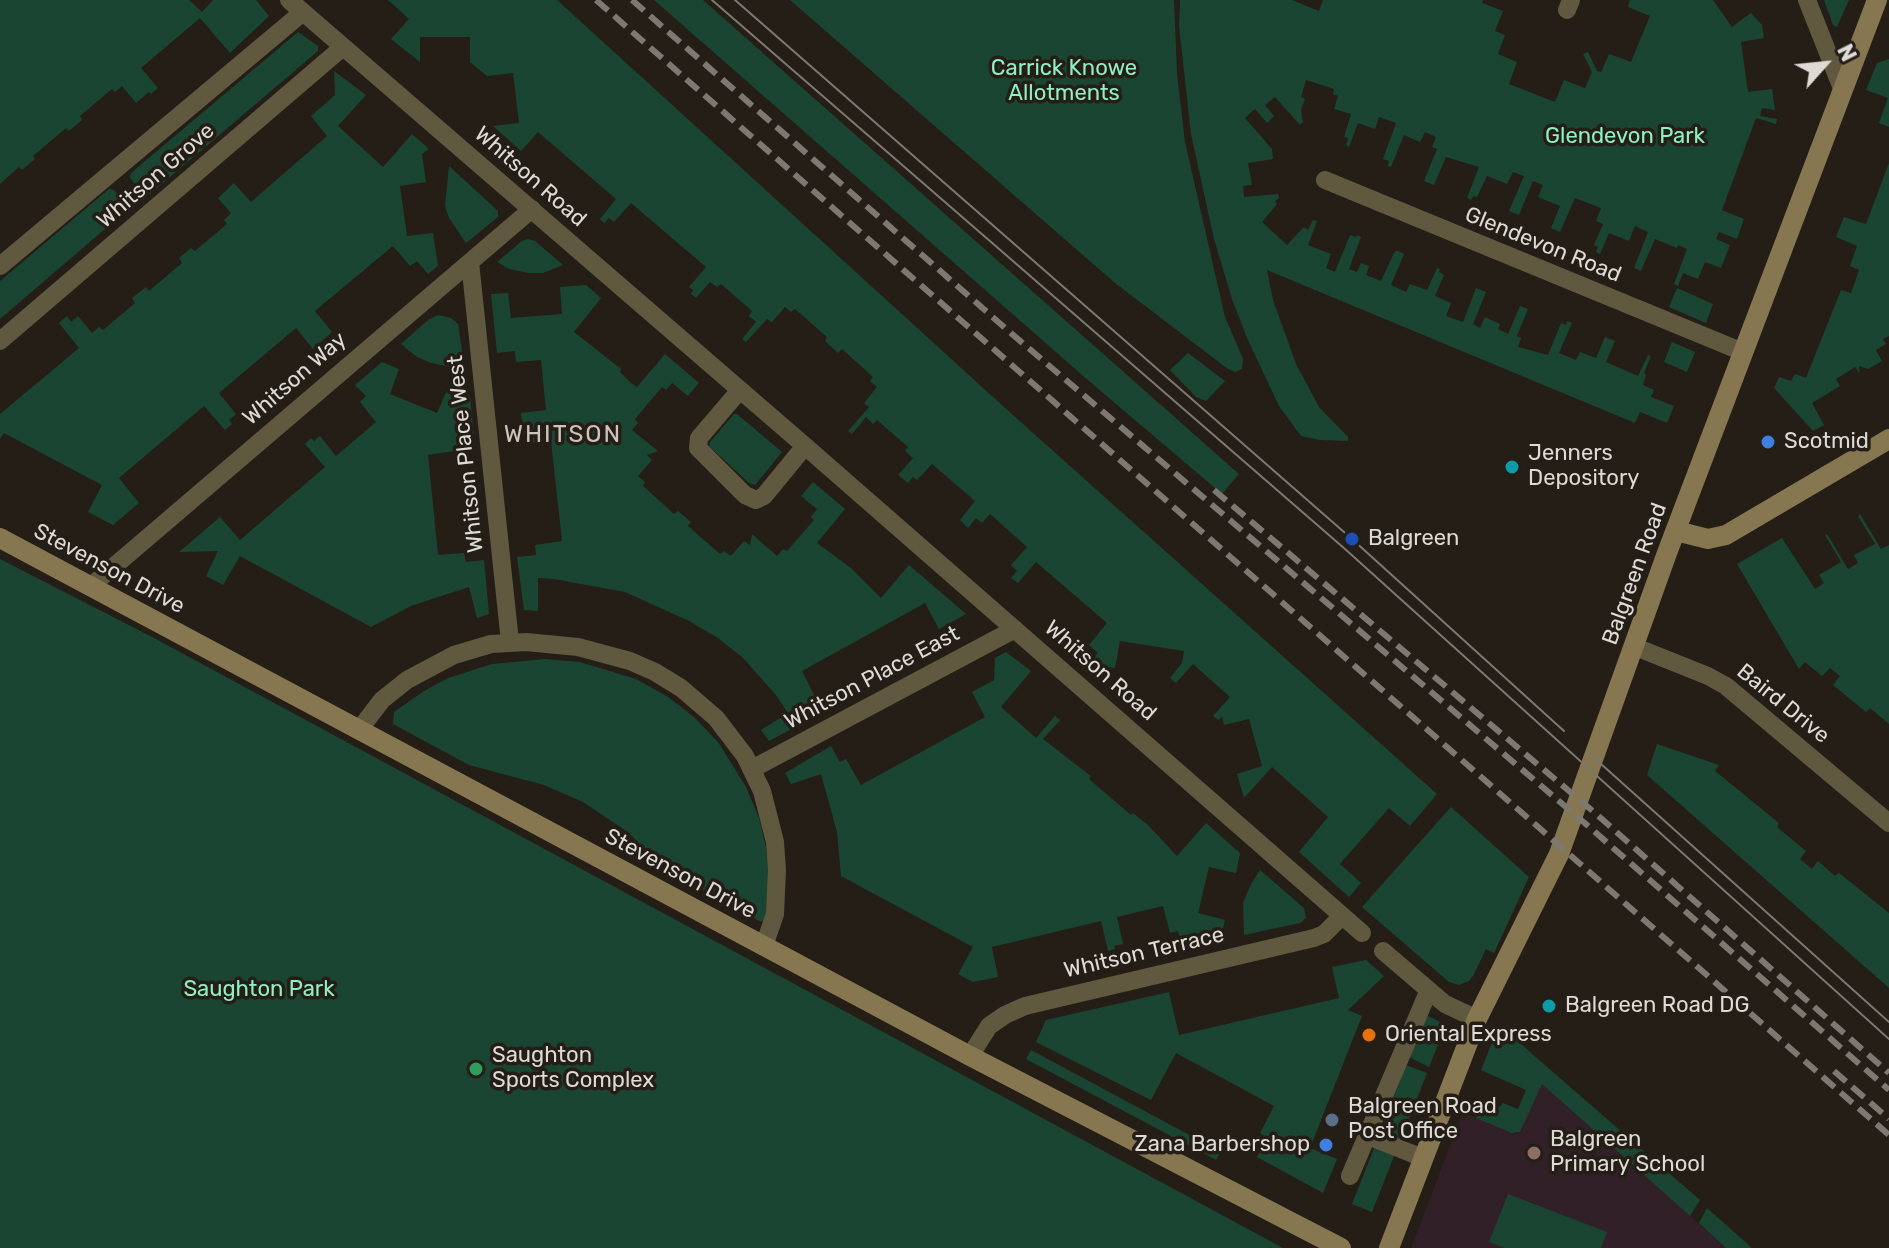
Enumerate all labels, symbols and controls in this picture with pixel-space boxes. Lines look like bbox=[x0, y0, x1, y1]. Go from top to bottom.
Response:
north arrow bbox=[1785, 24, 1865, 104]
text: N bbox=[1831, 40, 1862, 66]
park label: Carrick Knowe Allotments bbox=[991, 56, 1137, 108]
street label: Whitson Grove bbox=[92, 118, 220, 234]
street label: Whitson Road bbox=[469, 121, 591, 233]
park label: Glendevon Park bbox=[1545, 124, 1705, 150]
street label: Glendevon Road bbox=[1461, 202, 1625, 288]
street label: Whitson Way bbox=[238, 327, 352, 431]
street label: Whitson Place West bbox=[443, 354, 489, 554]
district label: WHITSON bbox=[504, 421, 622, 449]
place label: Scotmid bbox=[1784, 429, 1869, 455]
marker: Scotmid bbox=[1759, 433, 1777, 451]
place label: Jenners Depository bbox=[1528, 441, 1639, 492]
marker: Jenners Depository bbox=[1503, 458, 1521, 476]
street label: Balgreen Road bbox=[1597, 499, 1673, 649]
street label: Stevenson Drive bbox=[29, 518, 189, 620]
place label: Balgreen bbox=[1368, 526, 1459, 552]
marker: Balgreen bbox=[1343, 530, 1361, 548]
street label: Whitson Road bbox=[1039, 615, 1161, 727]
street label: Whitson Place East bbox=[780, 621, 964, 735]
street label: Baird Drive bbox=[1731, 659, 1835, 749]
street label: Stevenson Drive bbox=[600, 823, 760, 925]
street label: Whitson Terrace bbox=[1061, 922, 1227, 984]
park label: Saughton Park bbox=[183, 977, 335, 1003]
place label: Balgreen Road DG bbox=[1565, 993, 1749, 1019]
marker: Balgreen Road DG bbox=[1540, 997, 1558, 1015]
place label: Oriental Express bbox=[1385, 1022, 1552, 1048]
marker: Oriental Express bbox=[1360, 1026, 1378, 1044]
place label: Saughton Sports Complex bbox=[492, 1043, 654, 1094]
marker: Saughton Sports Complex bbox=[467, 1060, 485, 1078]
place label: Balgreen Road Post Office bbox=[1348, 1094, 1497, 1146]
marker: Balgreen Road Post Office bbox=[1323, 1111, 1341, 1129]
place label: Balgreen Primary School bbox=[1550, 1127, 1705, 1178]
place label: Zana Barbershop bbox=[1134, 1132, 1310, 1158]
marker: Zana Barbershop bbox=[1317, 1136, 1335, 1154]
marker: Balgreen Primary School bbox=[1525, 1144, 1543, 1162]

